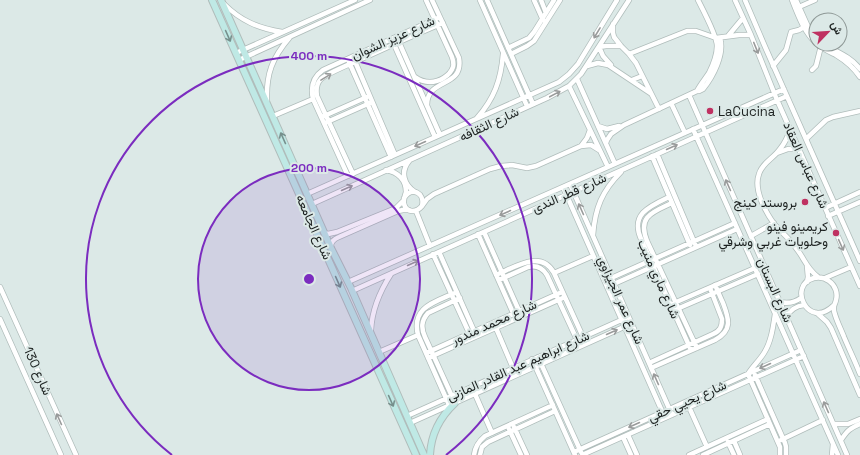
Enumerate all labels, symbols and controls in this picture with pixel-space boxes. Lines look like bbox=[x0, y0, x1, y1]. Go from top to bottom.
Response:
street label: شارع عزيز الشوان bbox=[349, 12, 438, 65]
north arrow bbox=[808, 12, 848, 52]
text: ش bbox=[828, 19, 846, 37]
one-way arrow bbox=[592, 27, 600, 39]
one-way arrow bbox=[225, 29, 232, 41]
one-way arrow bbox=[753, 42, 761, 54]
text: 400 m bbox=[291, 48, 327, 64]
one-way arrow bbox=[320, 72, 332, 80]
one-way arrow bbox=[549, 90, 561, 97]
street label: شارع الثقافه bbox=[457, 103, 522, 146]
place label: LaCucina bbox=[718, 103, 776, 120]
marker: LaCucina bbox=[705, 106, 715, 116]
street label: شارع عباس العقاد bbox=[778, 119, 833, 211]
one-way arrow bbox=[279, 133, 286, 145]
one-way arrow bbox=[415, 141, 427, 148]
one-way arrow bbox=[666, 143, 678, 150]
text: 200 m bbox=[291, 160, 327, 176]
street label: شارع قطر الندى bbox=[529, 169, 609, 218]
one-way arrow bbox=[724, 180, 731, 192]
one-way arrow bbox=[341, 184, 353, 191]
street label: شارع الجامعه bbox=[291, 192, 336, 263]
place label: بروستد كينج bbox=[734, 194, 797, 212]
marker: بروستد كينج bbox=[800, 197, 810, 207]
one-way arrow bbox=[577, 204, 584, 216]
one-way arrow bbox=[499, 210, 511, 217]
place label: كريمينو فينو وحلويات غربي وشرقي bbox=[719, 218, 828, 252]
marker: كريمينو فينو وحلويات غربي وشرقي bbox=[831, 228, 841, 238]
street label: شارع ماري منيب bbox=[632, 237, 684, 322]
one-way arrow bbox=[838, 238, 845, 250]
street label: شارع عمر الجيزاوي bbox=[592, 253, 648, 348]
street label: شارع البستان bbox=[752, 255, 797, 325]
one-way arrow bbox=[407, 259, 419, 267]
centre of rings bbox=[302, 272, 316, 286]
one-way arrow bbox=[335, 276, 342, 288]
street label: شارع محمد مندور bbox=[448, 296, 540, 350]
street label: شارع ابراهيم عبد القادر المازنى bbox=[444, 327, 592, 406]
one-way arrow bbox=[605, 328, 617, 335]
street label: شارع 130 bbox=[19, 344, 56, 398]
one-way arrow bbox=[760, 363, 772, 370]
one-way arrow bbox=[652, 374, 659, 386]
street label: شارع يحيي حقي bbox=[645, 376, 730, 428]
one-way arrow bbox=[388, 394, 396, 406]
one-way arrow bbox=[822, 401, 829, 413]
one-way arrow bbox=[55, 414, 63, 426]
one-way arrow bbox=[629, 422, 641, 429]

